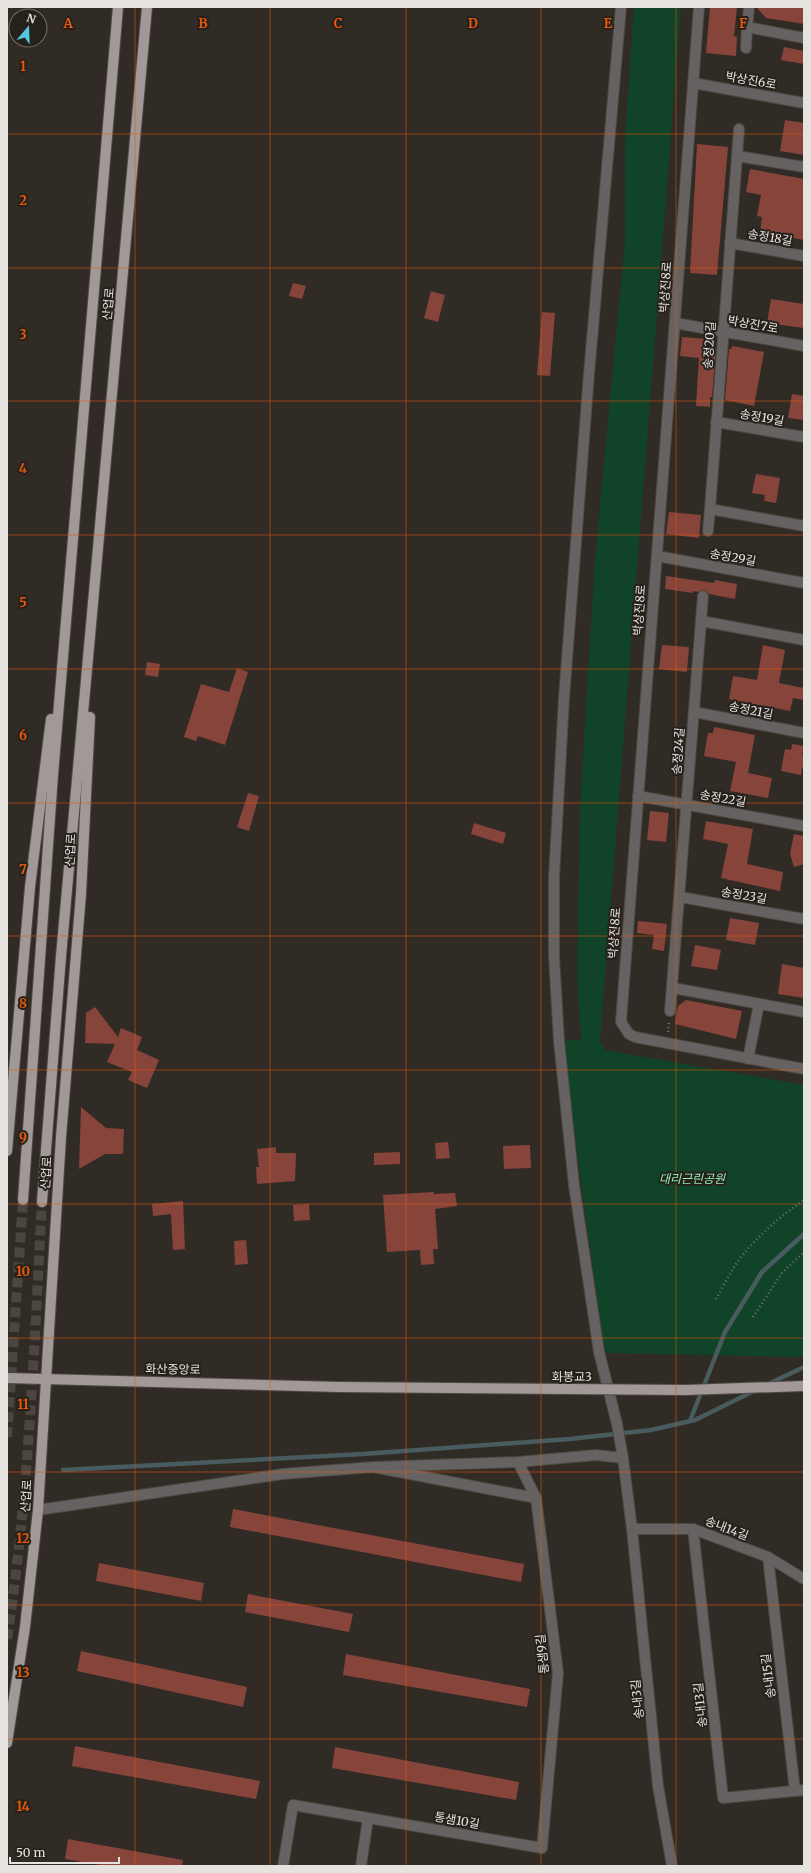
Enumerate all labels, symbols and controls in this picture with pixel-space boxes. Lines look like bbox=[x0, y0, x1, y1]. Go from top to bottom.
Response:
north arrow bbox=[8, 8, 48, 48]
text: N bbox=[25, 11, 38, 27]
text: A bbox=[62, 15, 73, 32]
text: B bbox=[198, 15, 208, 32]
text: C bbox=[334, 15, 343, 32]
text: D bbox=[468, 15, 478, 32]
text: E bbox=[604, 15, 613, 32]
text: F bbox=[739, 15, 747, 32]
text: 1 bbox=[20, 58, 26, 75]
street label: 박상진6로 bbox=[724, 68, 778, 92]
text: 2 bbox=[19, 192, 27, 209]
street label: 송정18길 bbox=[746, 226, 794, 248]
street label: 박상진8로 bbox=[656, 261, 674, 313]
street label: 산업로 bbox=[99, 287, 117, 321]
street label: 박상진7로 bbox=[727, 312, 779, 336]
street label: 송정20길 bbox=[700, 321, 718, 369]
text: 3 bbox=[19, 326, 27, 343]
street label: 송정19길 bbox=[738, 406, 786, 428]
text: 4 bbox=[19, 460, 28, 477]
street label: 송정29길 bbox=[708, 546, 758, 568]
street label: 박상진8로 bbox=[630, 584, 648, 636]
text: 5 bbox=[19, 594, 27, 611]
street label: 송정21길 bbox=[727, 698, 775, 722]
text: 6 bbox=[19, 727, 27, 744]
street label: 송정24길 bbox=[669, 727, 687, 775]
street label: 송정22길 bbox=[698, 787, 748, 809]
street label: 산업로 bbox=[62, 833, 78, 867]
text: 7 bbox=[19, 861, 27, 878]
street label: 송정23길 bbox=[720, 884, 768, 906]
street label: 박상진8로 bbox=[605, 907, 623, 959]
text: 8 bbox=[19, 995, 27, 1012]
text: 9 bbox=[19, 1129, 27, 1146]
street label: 산업로 bbox=[37, 1156, 55, 1190]
park label: 대리근린공원 bbox=[659, 1171, 726, 1186]
text: 10 bbox=[16, 1263, 30, 1280]
street label: 화산중앙로 bbox=[145, 1361, 201, 1377]
street label: 화봉교3 bbox=[552, 1369, 592, 1384]
text: 11 bbox=[17, 1396, 29, 1413]
street label: 산업로 bbox=[17, 1479, 35, 1513]
street label: 송내14길 bbox=[703, 1513, 751, 1543]
text: 12 bbox=[16, 1530, 30, 1547]
street label: 통샘9길 bbox=[532, 1633, 552, 1675]
street label: 송내15길 bbox=[758, 1653, 778, 1699]
text: 13 bbox=[16, 1664, 30, 1681]
street label: 송내3길 bbox=[627, 1678, 647, 1720]
street label: 송내13길 bbox=[690, 1682, 710, 1728]
text: 14 bbox=[16, 1798, 31, 1815]
street label: 통샘10길 bbox=[433, 1809, 481, 1831]
scale bar bbox=[10, 1839, 119, 1865]
text: 50 m bbox=[16, 1845, 45, 1860]

